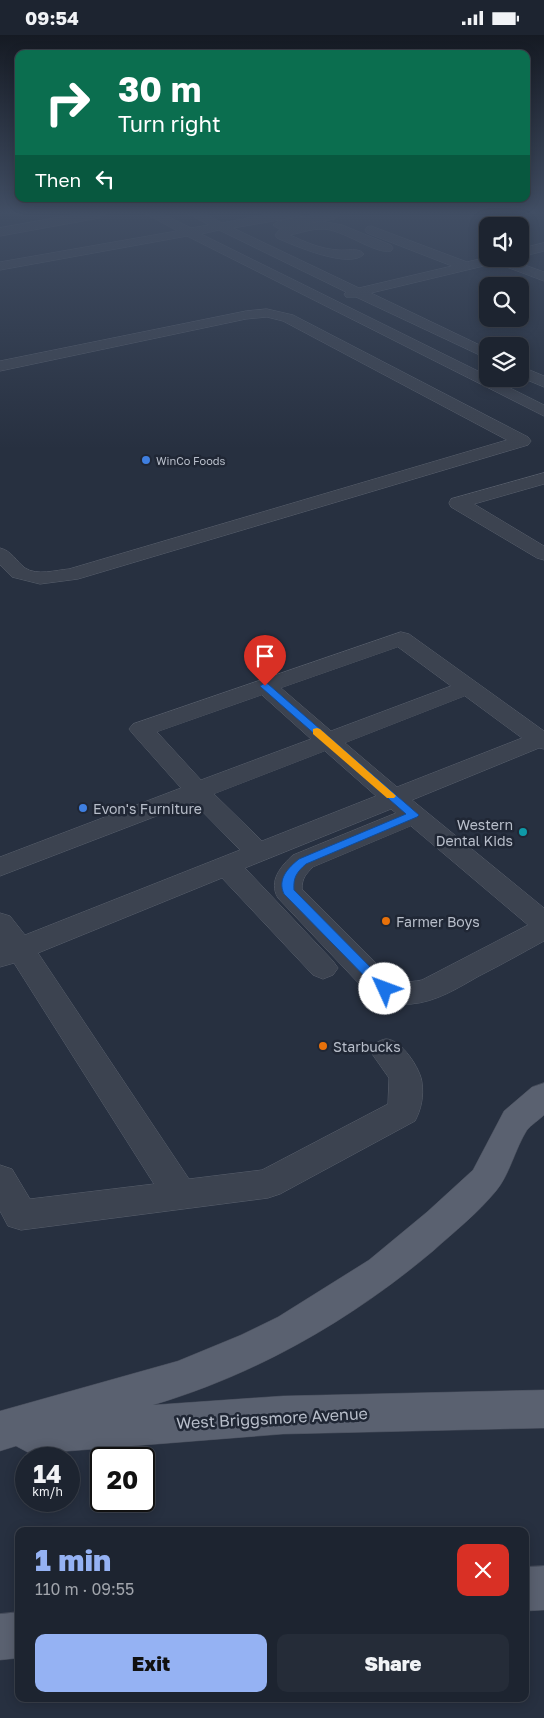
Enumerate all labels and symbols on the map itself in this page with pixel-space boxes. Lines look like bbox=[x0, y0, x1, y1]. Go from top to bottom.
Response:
marker: WinCo Foods bbox=[140, 454, 152, 466]
place label: WinCo Foods bbox=[156, 454, 226, 467]
pin bbox=[244, 635, 286, 686]
place label: Evon's Furniture bbox=[93, 800, 202, 817]
marker: Evon's Furniture bbox=[77, 802, 89, 814]
place label: Western Dental Kids bbox=[436, 816, 513, 849]
marker: Western Dental Kids bbox=[517, 826, 529, 838]
place label: Farmer Boys bbox=[396, 913, 480, 930]
marker: Farmer Boys bbox=[380, 915, 392, 927]
position arrow bbox=[358, 962, 410, 1014]
place label: Starbucks bbox=[333, 1038, 401, 1055]
marker: Starbucks bbox=[317, 1040, 329, 1052]
street label: West Briggsmore Avenue bbox=[176, 1403, 368, 1433]
speed limit sign: 20 bbox=[90, 1447, 155, 1512]

